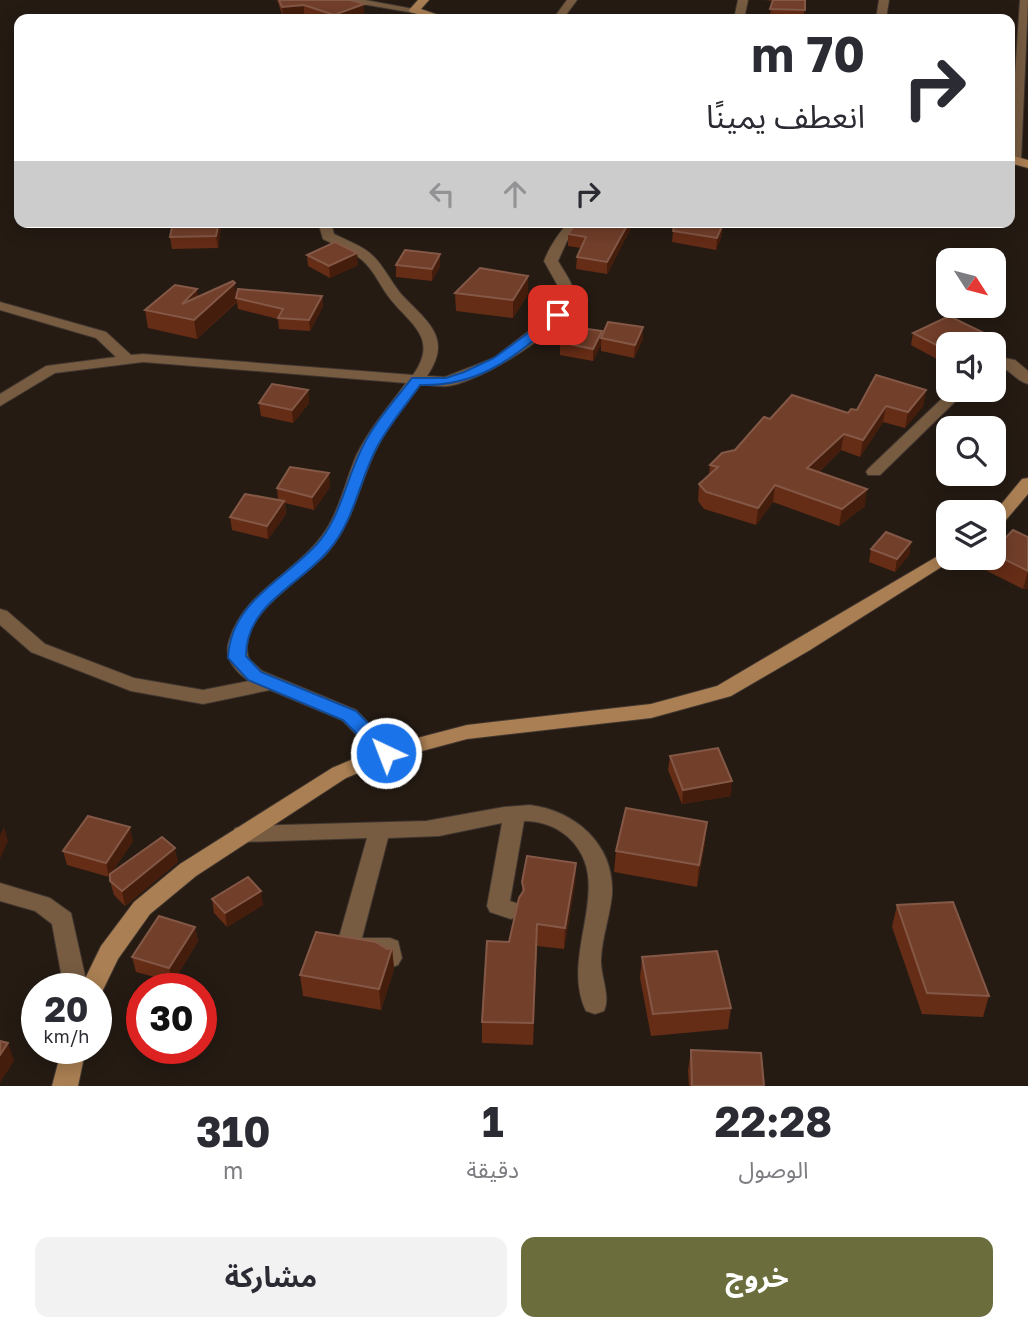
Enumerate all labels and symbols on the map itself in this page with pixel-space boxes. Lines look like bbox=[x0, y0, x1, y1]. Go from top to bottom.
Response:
north arrow bbox=[936, 248, 1006, 318]
pin bbox=[528, 285, 588, 345]
position arrow bbox=[349, 716, 423, 790]
speed limit sign: 30 bbox=[126, 973, 217, 1064]

